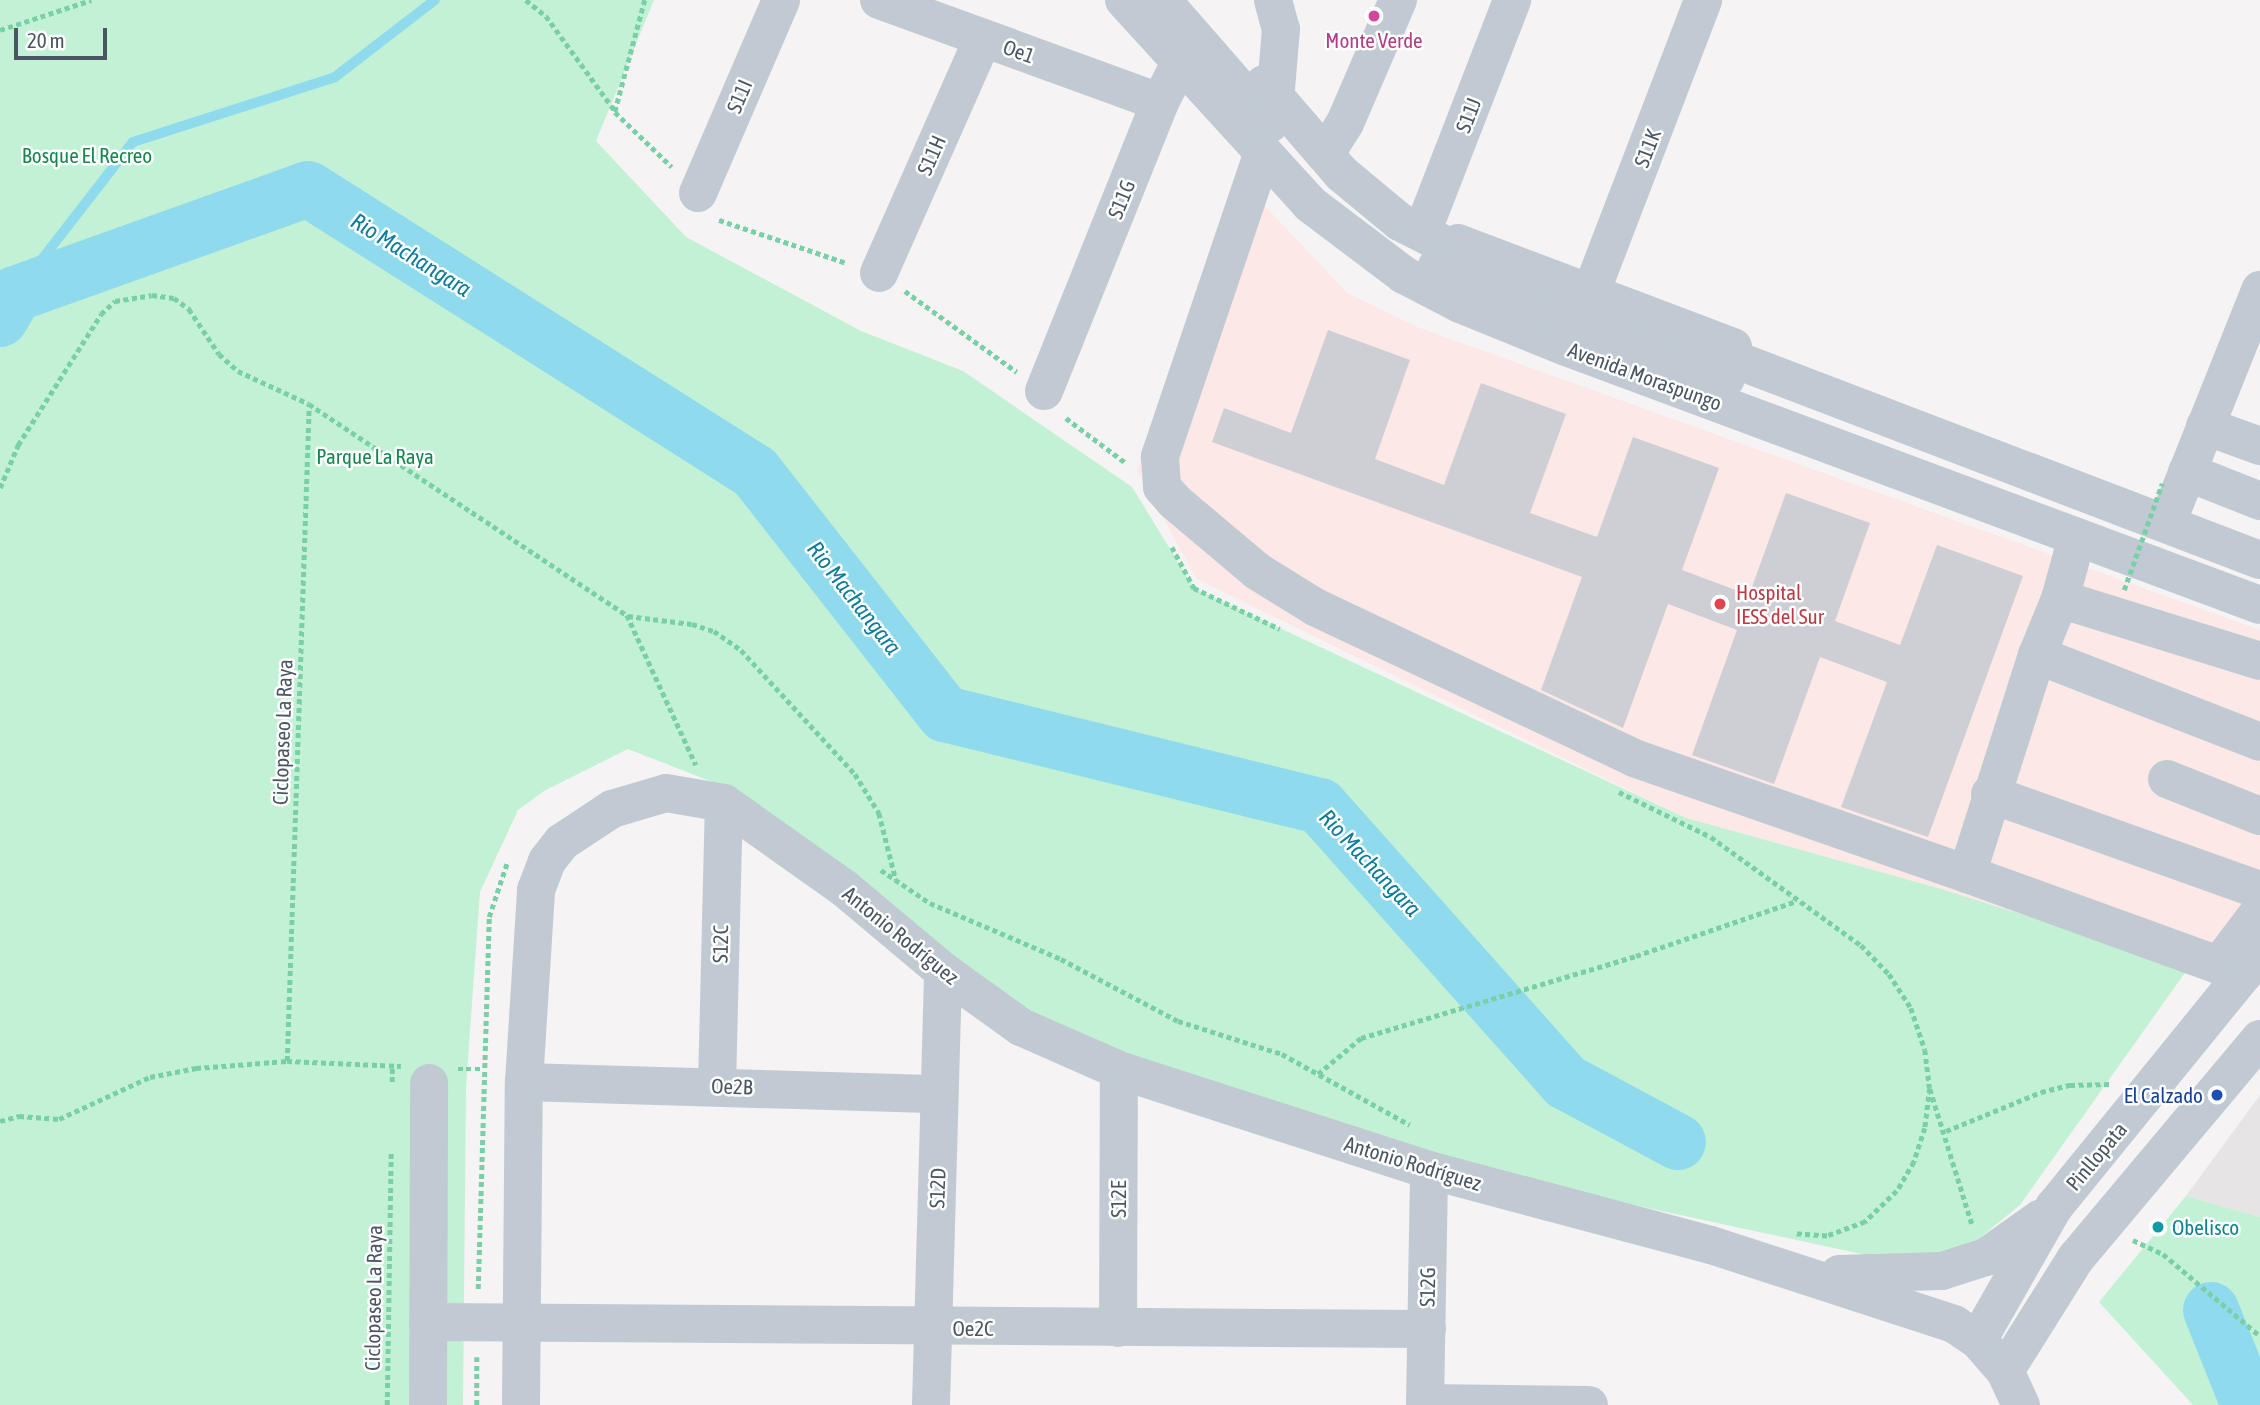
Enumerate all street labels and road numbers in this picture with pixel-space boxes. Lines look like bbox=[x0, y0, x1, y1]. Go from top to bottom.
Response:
street label: Oe1 bbox=[1000, 34, 1038, 68]
street label: S11I bbox=[721, 75, 757, 117]
street label: S11J bbox=[1450, 94, 1486, 136]
street label: S11K bbox=[1628, 125, 1666, 171]
street label: S11H bbox=[911, 131, 951, 179]
street label: S11G bbox=[1102, 176, 1140, 222]
street label: Avenida Moraspungo bbox=[1565, 337, 1725, 415]
street label: Ciclopaseo La Raya bbox=[267, 659, 297, 805]
street label: Antonio Rodríguez bbox=[838, 881, 964, 989]
street label: S12C bbox=[707, 925, 733, 963]
street label: Oe2B bbox=[711, 1073, 753, 1099]
street label: Pinllopata bbox=[2060, 1117, 2132, 1195]
street label: Antonio Rodríguez bbox=[1342, 1130, 1484, 1196]
street label: S12D bbox=[924, 1167, 950, 1209]
street label: S12E bbox=[1105, 1180, 1131, 1218]
street label: Ciclopaseo La Raya bbox=[359, 1225, 387, 1371]
street label: S12G bbox=[1414, 1267, 1440, 1307]
street label: Oe2C bbox=[952, 1315, 994, 1341]

